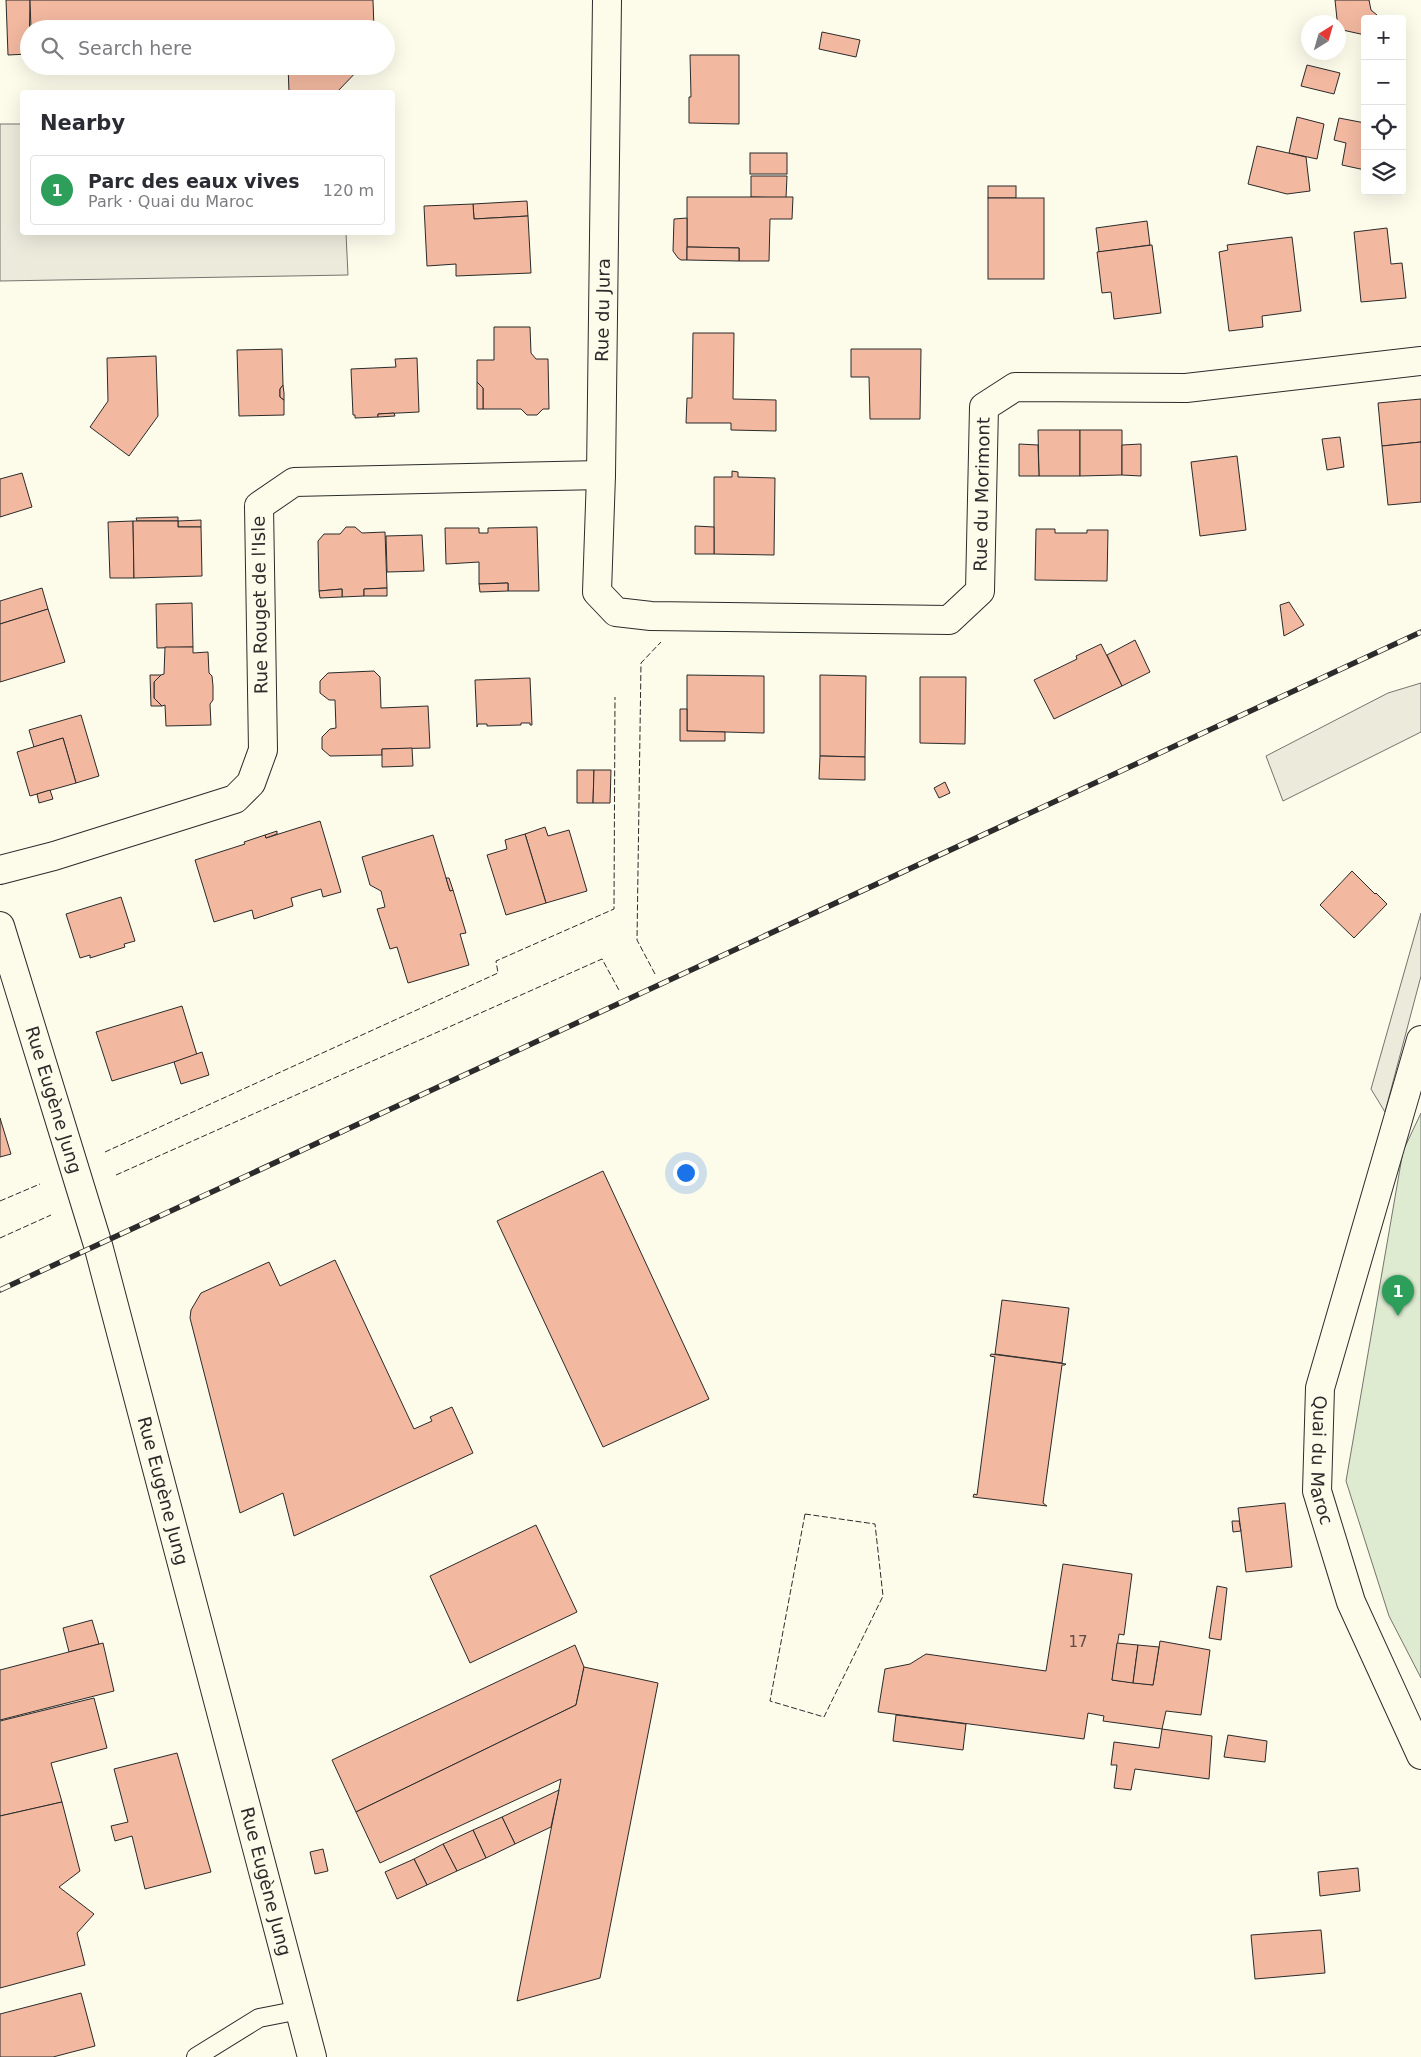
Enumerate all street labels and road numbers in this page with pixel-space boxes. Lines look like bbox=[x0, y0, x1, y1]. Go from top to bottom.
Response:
street label: Rue du Jura bbox=[591, 258, 614, 362]
street label: Rue du Morimont bbox=[969, 417, 994, 572]
street label: Rue Rouget de l'Isle bbox=[247, 516, 272, 694]
street label: Rue Eugène Jung bbox=[21, 1024, 86, 1176]
street label: Quai du Maroc bbox=[1306, 1395, 1338, 1527]
street label: Rue Eugène Jung bbox=[134, 1414, 193, 1567]
street label: Rue Eugène Jung bbox=[237, 1805, 296, 1958]

